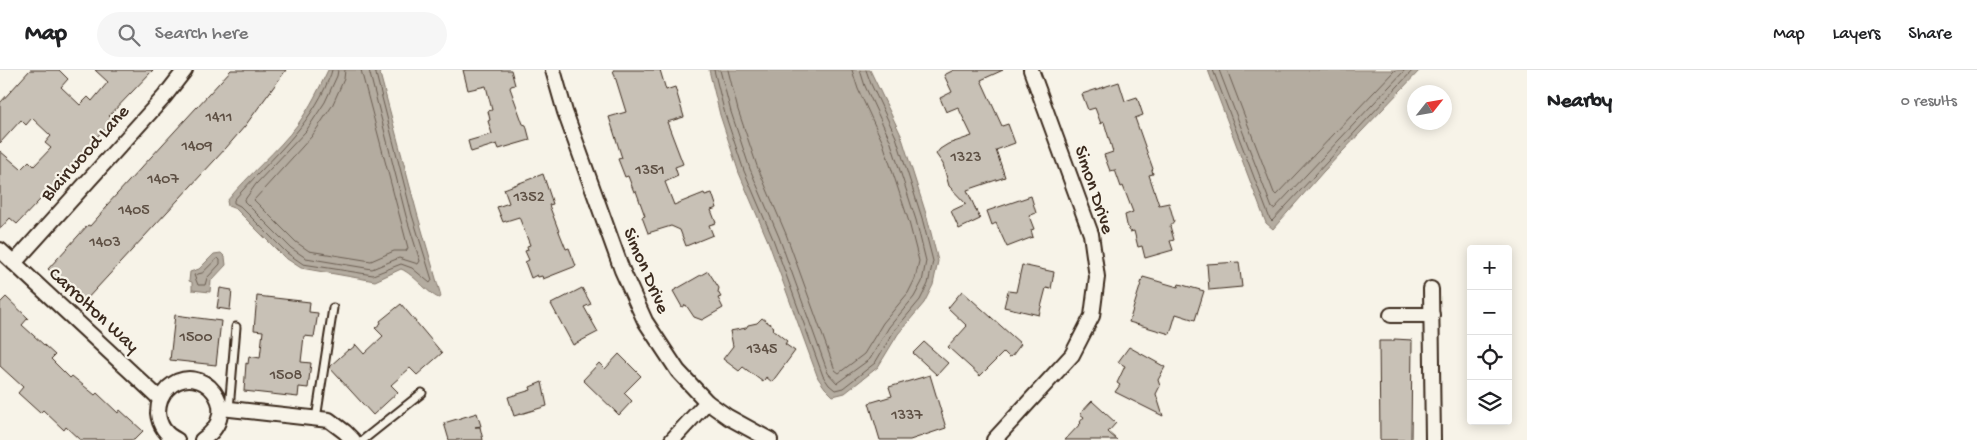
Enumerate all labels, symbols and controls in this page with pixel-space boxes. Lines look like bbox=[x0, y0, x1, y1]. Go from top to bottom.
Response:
search box bbox=[97, 12, 447, 57]
text: Map bbox=[25, 20, 67, 49]
icon: search bbox=[115, 21, 143, 49]
text: Search here bbox=[155, 23, 248, 46]
text: Map bbox=[1773, 24, 1805, 45]
text: Layers bbox=[1833, 24, 1880, 45]
text: Share bbox=[1908, 24, 1952, 45]
north arrow bbox=[1407, 85, 1452, 130]
text: Nearby bbox=[1547, 90, 1612, 115]
text: 0 results bbox=[1901, 93, 1957, 112]
street label: Blairwood Lane bbox=[36, 101, 135, 208]
house number: 1411 bbox=[205, 109, 232, 128]
house number: 1409 bbox=[180, 138, 213, 157]
street label: Simon Drive bbox=[1068, 143, 1118, 237]
house number: 1323 bbox=[950, 149, 981, 168]
house number: 1351 bbox=[634, 162, 665, 181]
house number: 1407 bbox=[146, 171, 179, 190]
house number: 1352 bbox=[512, 189, 545, 208]
house number: 1405 bbox=[117, 202, 150, 221]
street label: Simon Drive bbox=[617, 225, 673, 318]
house number: 1403 bbox=[88, 234, 121, 253]
map controls bbox=[1467, 245, 1512, 425]
button: + bbox=[1467, 245, 1512, 290]
street label: Carrolton Way bbox=[43, 263, 144, 359]
button: − bbox=[1467, 290, 1512, 335]
house number: 1500 bbox=[178, 329, 213, 348]
button: locate bbox=[1467, 335, 1512, 380]
house number: 1345 bbox=[746, 341, 777, 360]
house number: 1508 bbox=[269, 367, 303, 386]
button: layers bbox=[1467, 380, 1512, 425]
house number: 1337 bbox=[890, 407, 923, 426]

